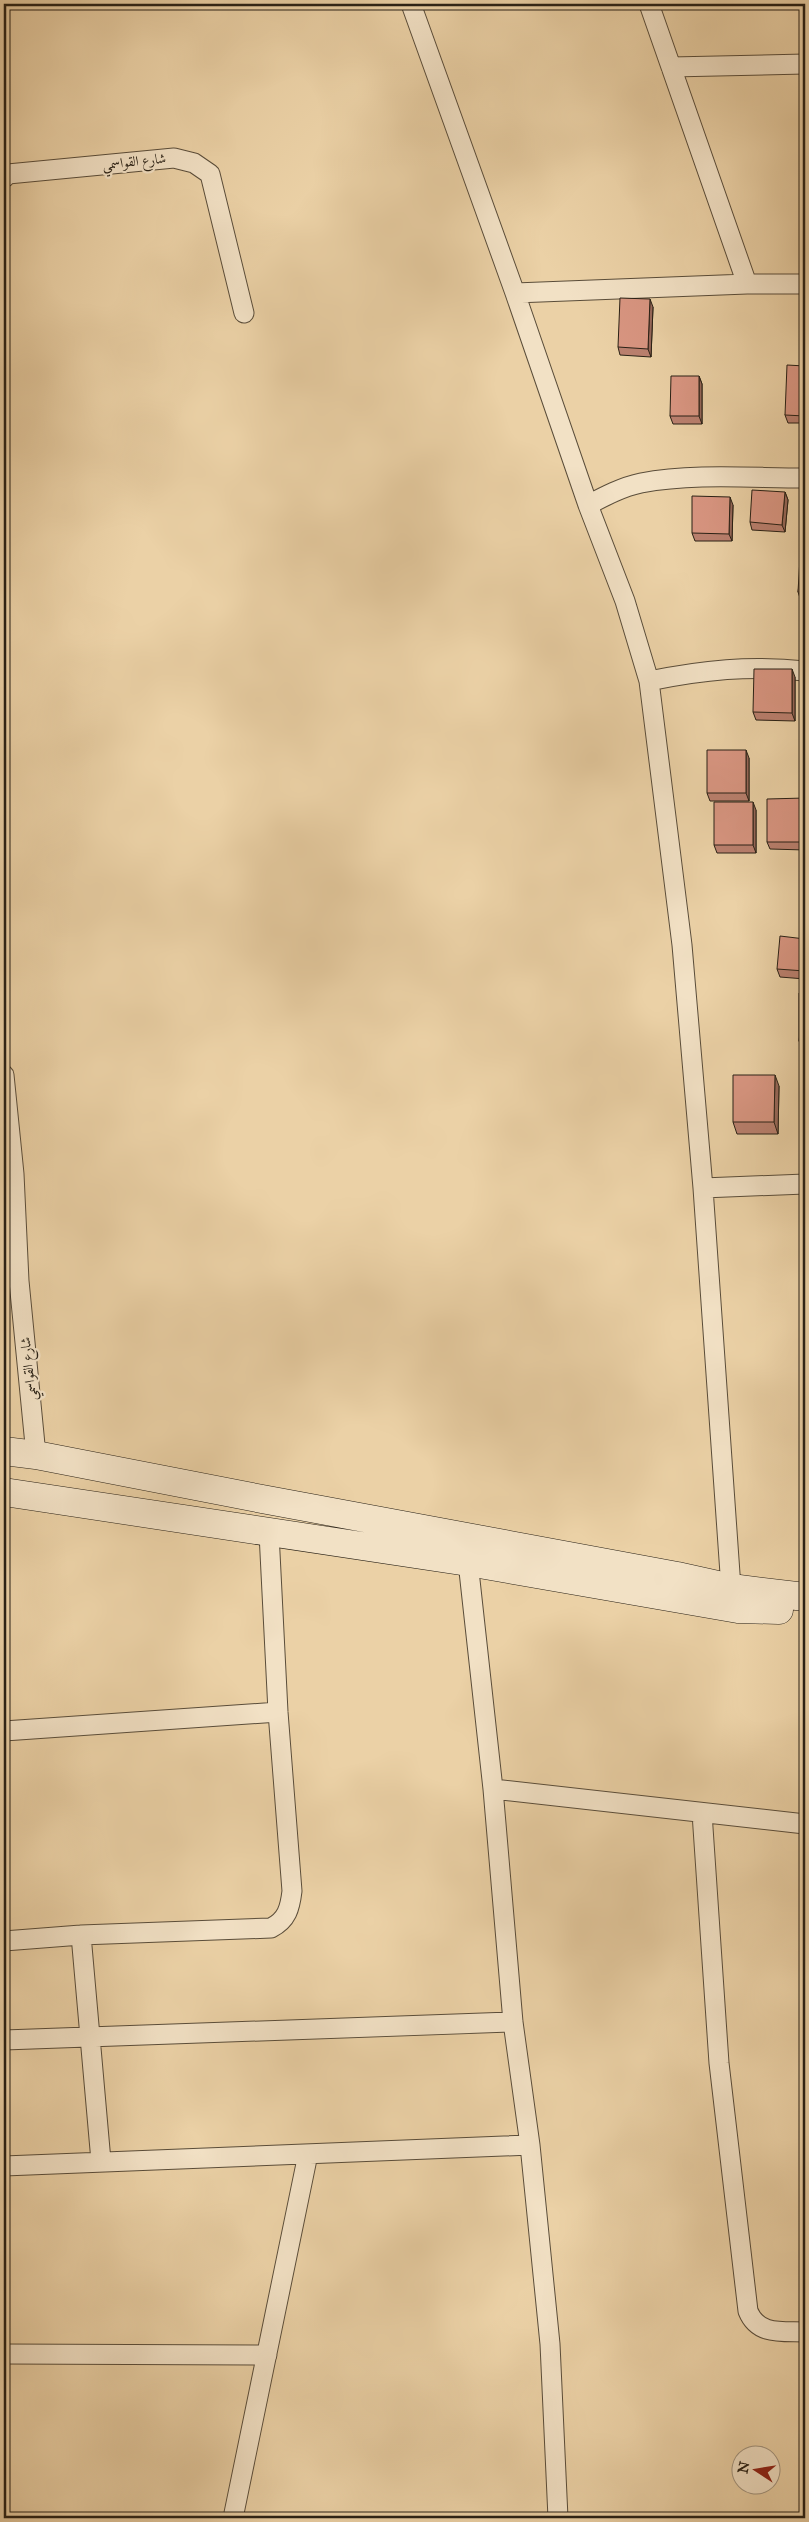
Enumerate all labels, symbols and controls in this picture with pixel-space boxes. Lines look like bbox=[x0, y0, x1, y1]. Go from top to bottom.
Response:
street label: شارع القواسمي bbox=[101, 150, 167, 177]
street label: شارع القواسمي bbox=[17, 1336, 44, 1402]
north arrow bbox=[732, 2444, 782, 2494]
text: N bbox=[734, 2460, 753, 2475]

